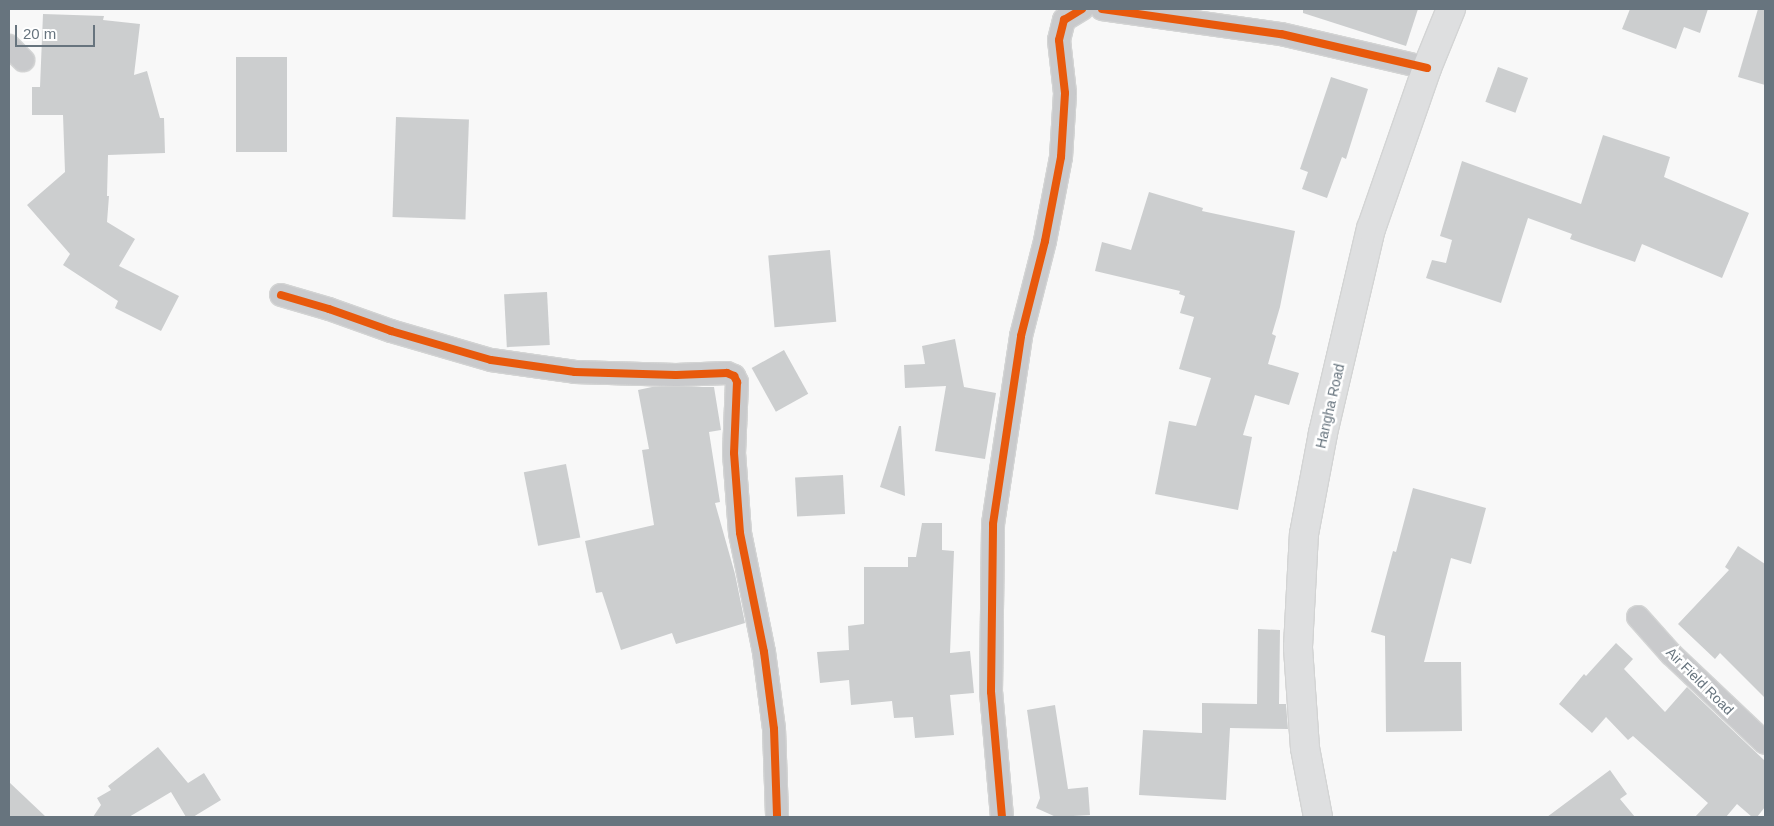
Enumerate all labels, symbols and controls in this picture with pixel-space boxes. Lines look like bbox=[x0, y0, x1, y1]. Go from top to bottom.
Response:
scale bar bbox=[18, 15, 98, 47]
text: 20 m bbox=[23, 25, 56, 42]
street label: Hangha Road bbox=[1312, 362, 1348, 450]
street label: Air Field Road bbox=[1663, 644, 1737, 718]

